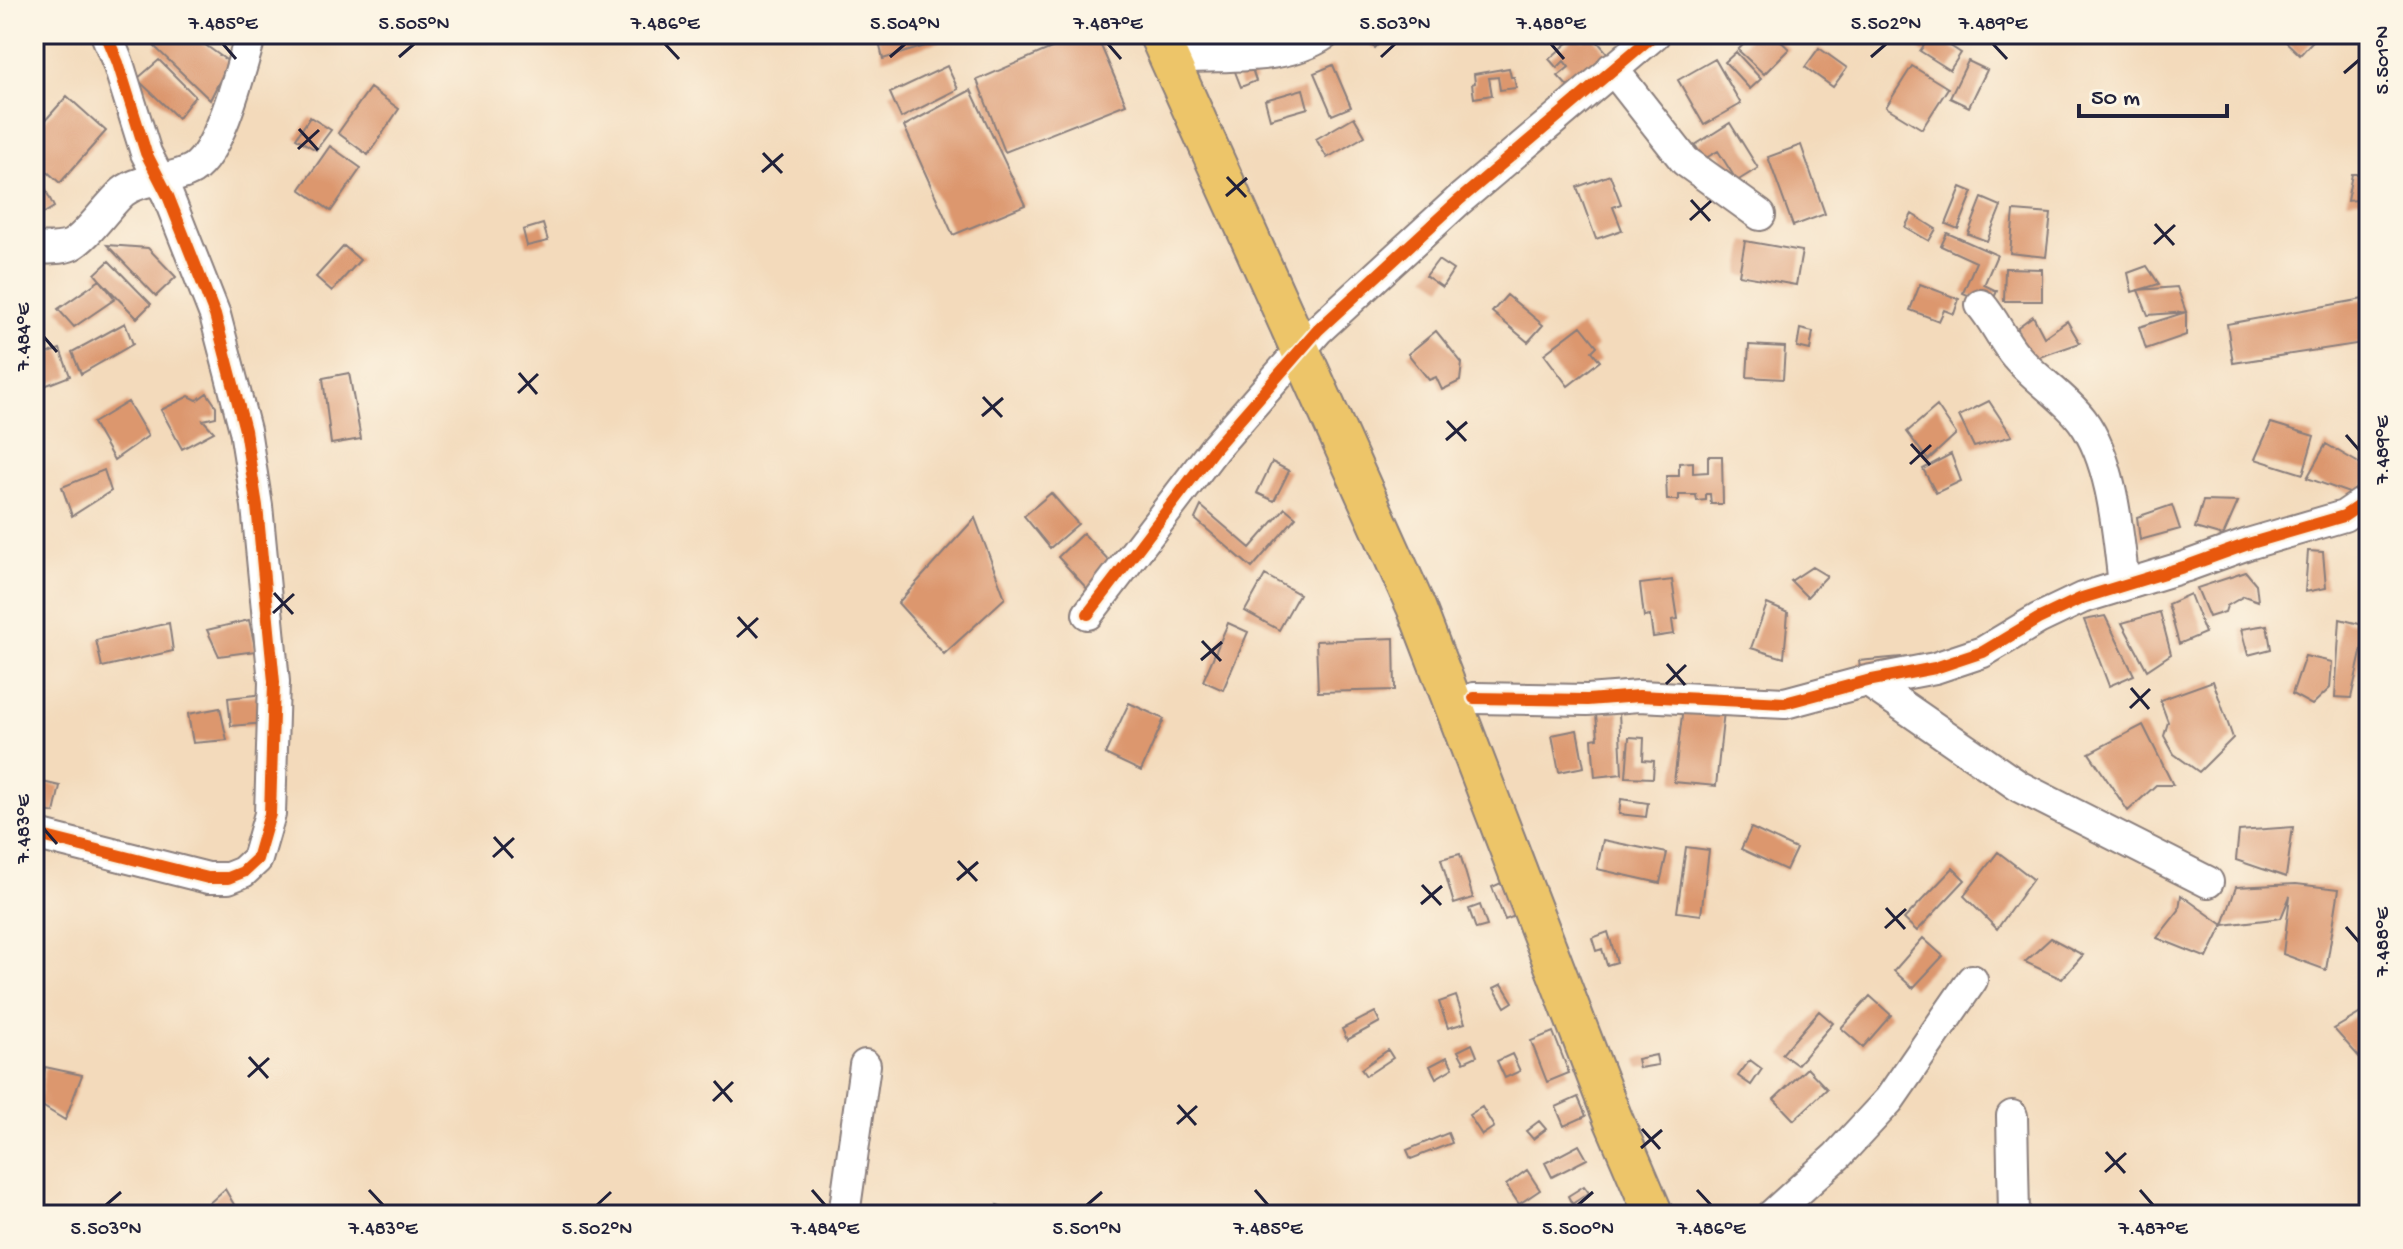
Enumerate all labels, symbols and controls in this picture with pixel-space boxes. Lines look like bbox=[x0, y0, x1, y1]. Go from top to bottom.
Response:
text: 7.485°E bbox=[187, 14, 259, 37]
text: 5.505°N bbox=[378, 14, 450, 37]
text: 7.486°E bbox=[630, 14, 701, 37]
text: 5.504°N bbox=[870, 14, 940, 37]
text: 7.487°E bbox=[1073, 14, 1144, 37]
text: 5.503°N bbox=[1359, 14, 1431, 37]
text: 7.488°E bbox=[1515, 14, 1587, 37]
text: 5.502°N bbox=[1851, 14, 1921, 37]
text: 7.489°E bbox=[1958, 14, 2029, 37]
text: 5.501°N bbox=[2373, 26, 2396, 94]
scale bar bbox=[2079, 68, 2227, 118]
text: 50 m bbox=[2091, 85, 2140, 114]
text: 7.484°E bbox=[14, 301, 37, 372]
text: 7.489°E bbox=[2373, 414, 2396, 485]
text: 7.483°E bbox=[14, 793, 37, 864]
text: 7.488°E bbox=[2373, 906, 2396, 978]
text: 5.503°N bbox=[70, 1219, 142, 1242]
text: 7.483°E bbox=[348, 1219, 419, 1242]
text: 5.502°N bbox=[562, 1219, 632, 1242]
text: 7.484°E bbox=[790, 1219, 861, 1242]
text: 5.501°N bbox=[1053, 1219, 1121, 1242]
text: 7.485°E bbox=[1232, 1219, 1304, 1242]
text: 5.500°N bbox=[1542, 1219, 1614, 1242]
text: 7.486°E bbox=[1676, 1219, 1747, 1242]
text: 7.487°E bbox=[2118, 1219, 2189, 1242]

